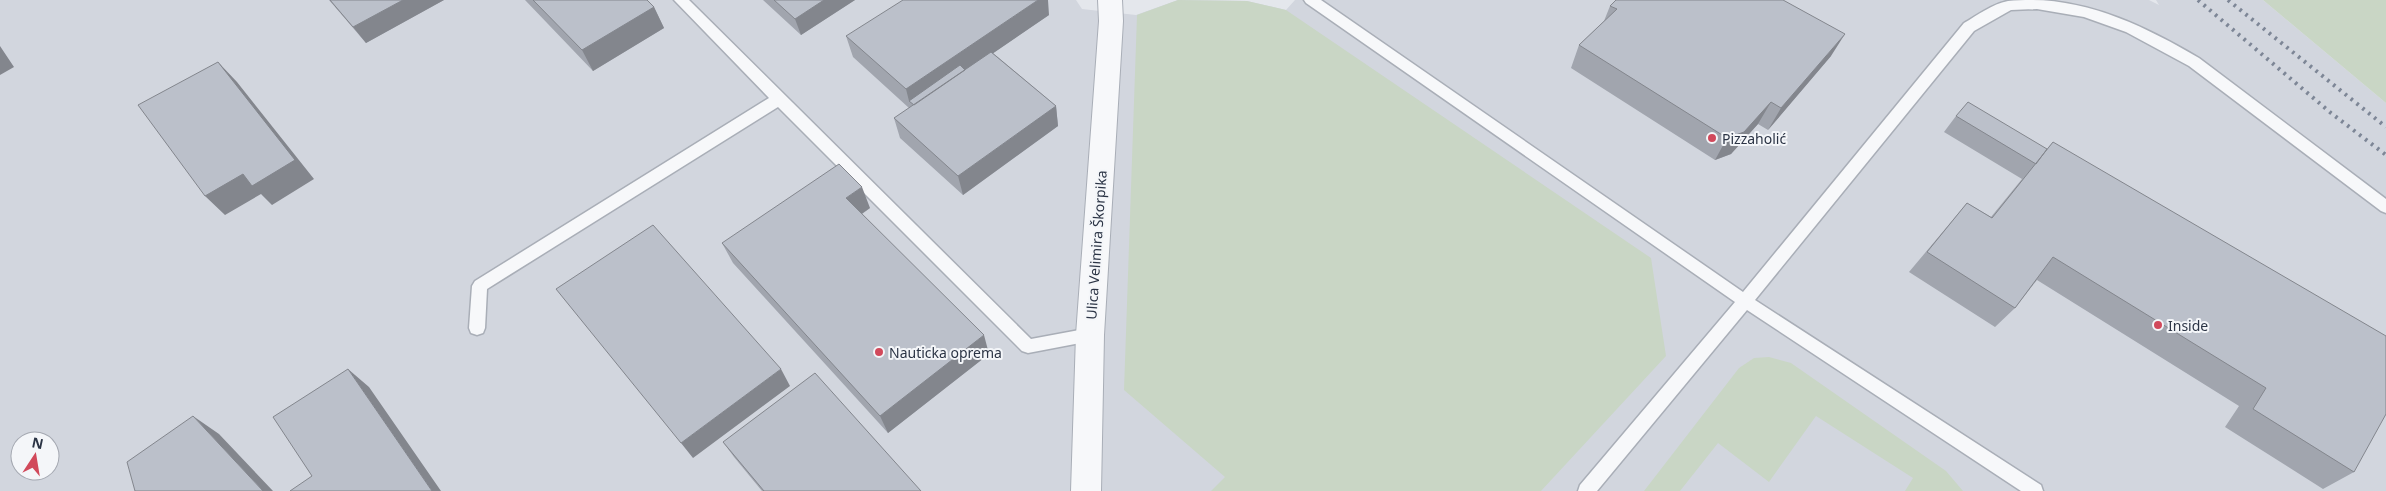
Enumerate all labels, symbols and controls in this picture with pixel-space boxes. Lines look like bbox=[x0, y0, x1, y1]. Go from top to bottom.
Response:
place label: Pizzaholić bbox=[1722, 129, 1786, 148]
marker: Pizzaholić bbox=[1706, 132, 1718, 144]
street label: Ulica Velimira Škorpika bbox=[1081, 170, 1111, 320]
place label: Inside bbox=[2168, 316, 2208, 335]
marker: Inside bbox=[2152, 319, 2164, 331]
place label: Nauticka oprema bbox=[889, 343, 1002, 362]
marker: Nauticka oprema bbox=[873, 346, 885, 358]
north arrow bbox=[10, 431, 60, 481]
text: N bbox=[30, 432, 45, 453]

